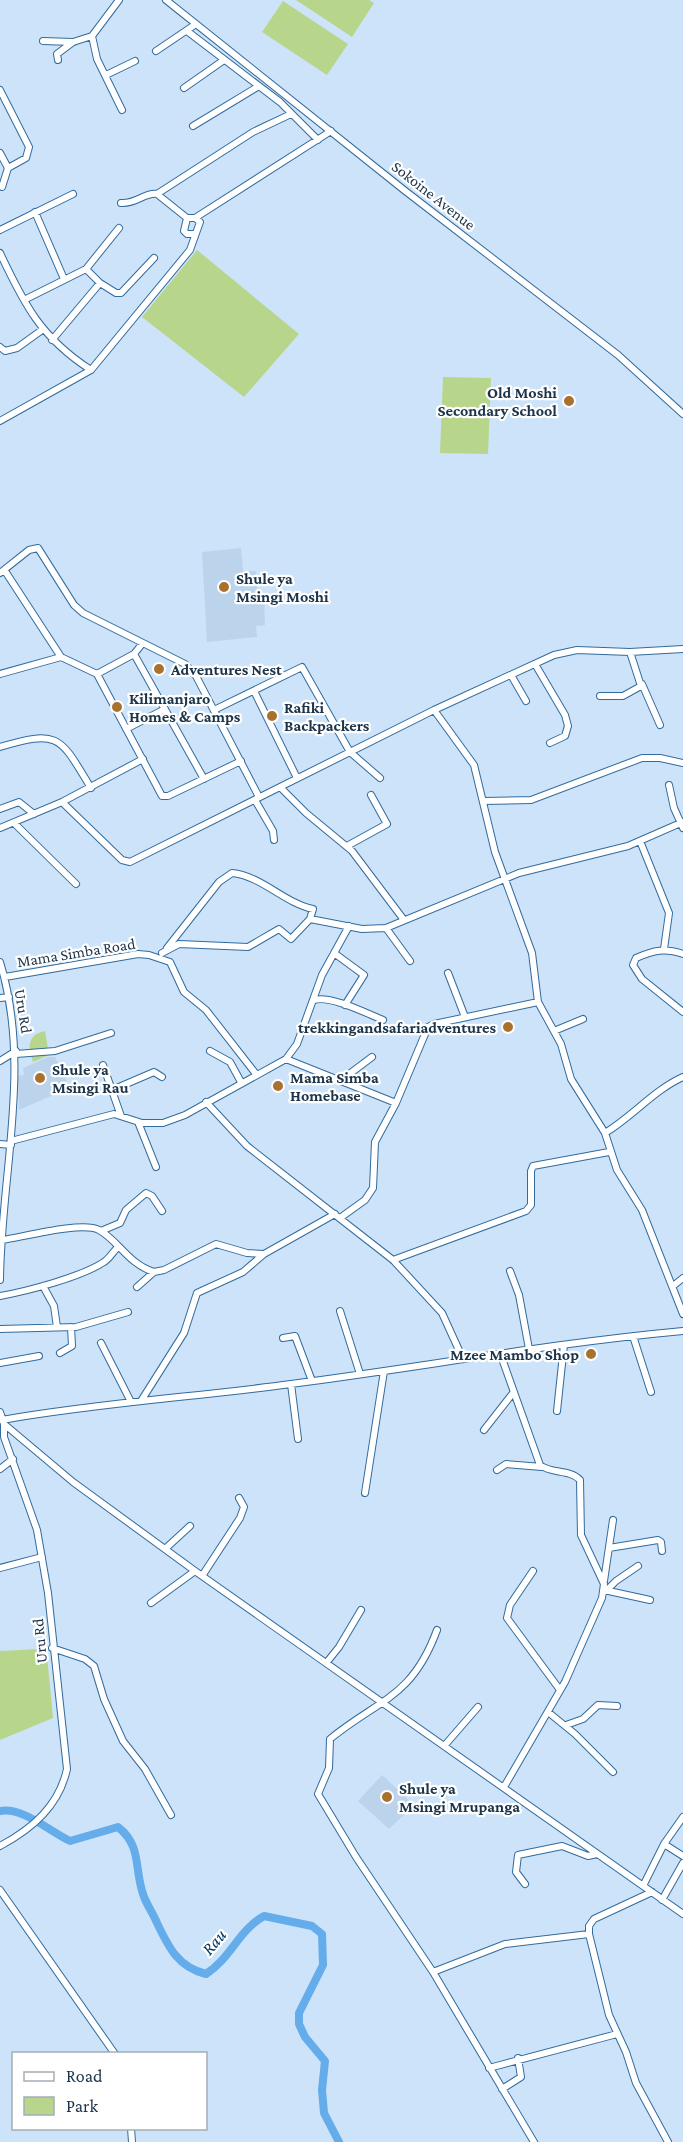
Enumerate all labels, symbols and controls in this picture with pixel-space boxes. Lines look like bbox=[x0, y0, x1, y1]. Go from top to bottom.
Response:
street label: Sokoine Avenue bbox=[389, 158, 479, 233]
place label: Old Moshi Secondary School bbox=[437, 384, 557, 419]
marker: Old Moshi Secondary School bbox=[562, 394, 576, 408]
place label: Shule ya Msingi Moshi bbox=[236, 570, 329, 605]
marker: Shule ya Msingi Moshi bbox=[217, 580, 231, 594]
place label: Adventures Nest bbox=[170, 661, 282, 678]
marker: Adventures Nest bbox=[152, 662, 166, 676]
place label: Kilimanjaro Homes & Camps bbox=[129, 690, 241, 725]
place label: Rafiki Backpackers bbox=[284, 699, 370, 734]
marker: Kilimanjaro Homes & Camps bbox=[110, 700, 124, 714]
marker: Rafiki Backpackers bbox=[265, 709, 279, 723]
street label: Mama Simba Road bbox=[16, 935, 137, 970]
street label: Uru Rd bbox=[12, 988, 35, 1035]
place label: trekkingandsafariadventures bbox=[298, 1019, 496, 1036]
marker: trekkingandsafariadventures bbox=[501, 1020, 515, 1034]
place label: Shule ya Msingi Rau bbox=[52, 1061, 129, 1096]
place label: Mama Simba Homebase bbox=[290, 1069, 379, 1104]
marker: Shule ya Msingi Rau bbox=[33, 1071, 47, 1085]
marker: Mama Simba Homebase bbox=[271, 1079, 285, 1093]
place label: Mzee Mambo Shop bbox=[450, 1346, 579, 1363]
marker: Mzee Mambo Shop bbox=[584, 1347, 598, 1361]
street label: Uru Rd bbox=[29, 1617, 50, 1664]
place label: Shule ya Msingi Mrupanga bbox=[399, 1780, 520, 1815]
marker: Shule ya Msingi Mrupanga bbox=[380, 1790, 394, 1804]
water label: Rau bbox=[198, 1925, 230, 1959]
legend bbox=[12, 2052, 207, 2130]
text: Road bbox=[66, 2066, 103, 2086]
text: Park bbox=[66, 2096, 98, 2116]

